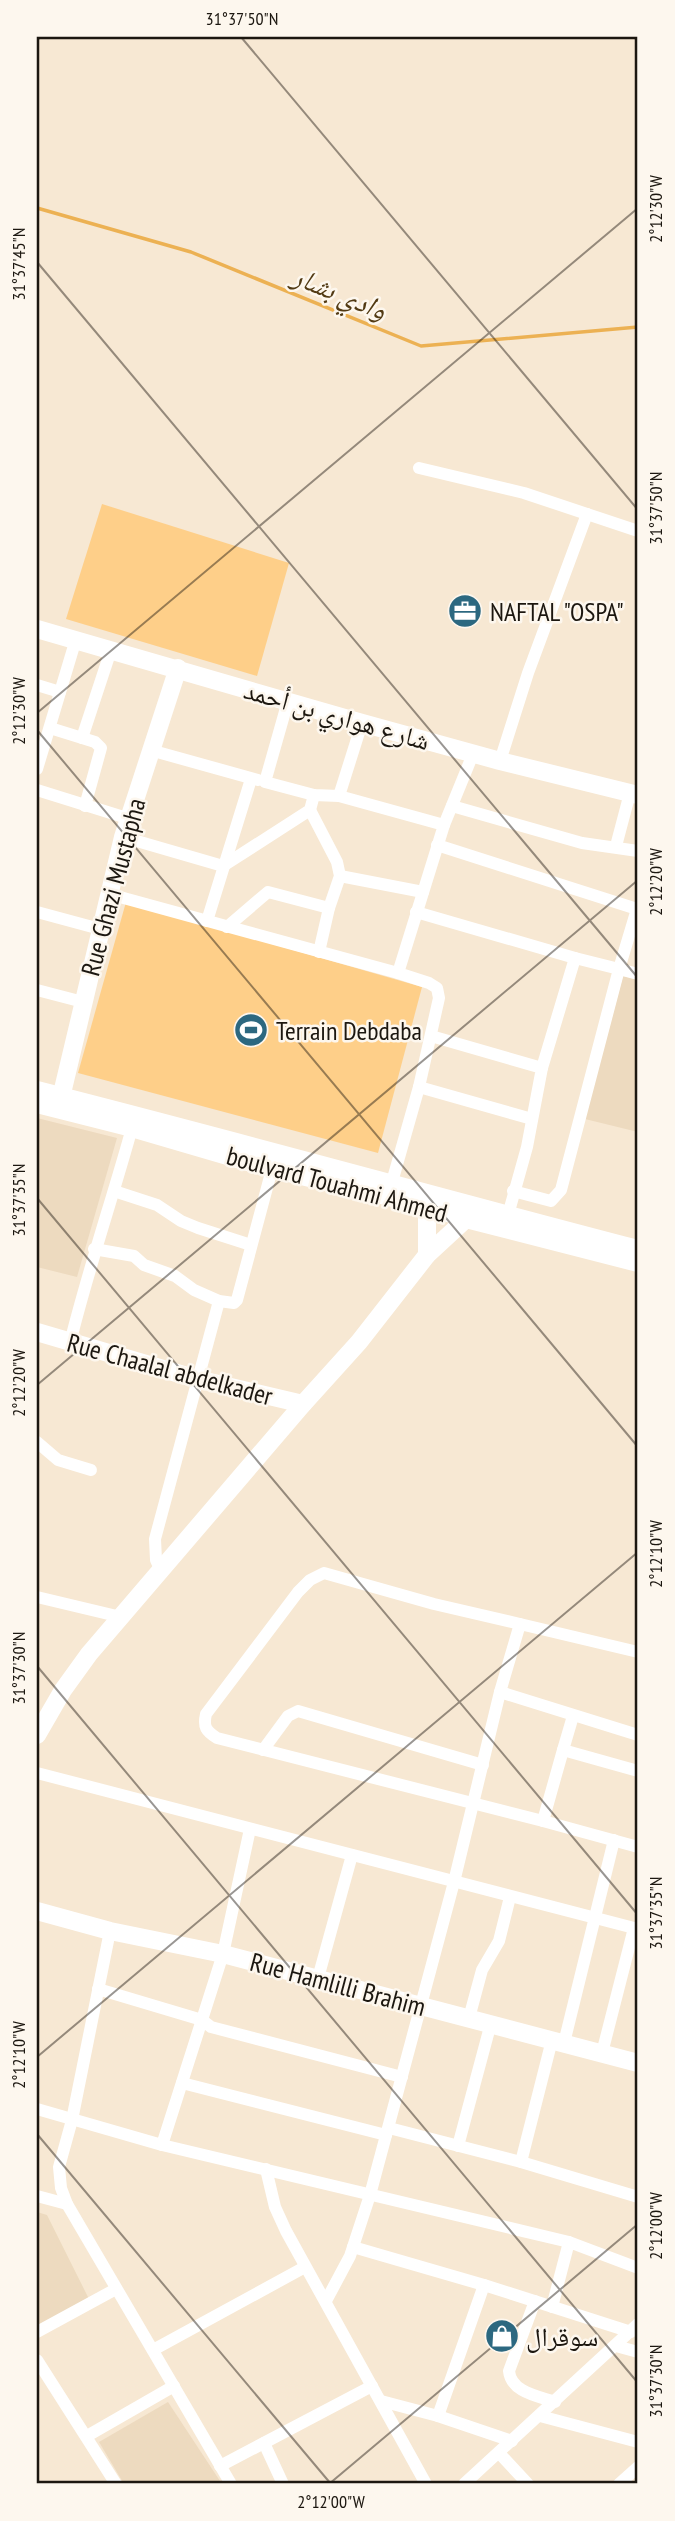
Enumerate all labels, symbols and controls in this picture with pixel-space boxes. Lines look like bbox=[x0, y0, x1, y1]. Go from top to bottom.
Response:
text: 31°37'50"N bbox=[206, 7, 278, 30]
text: 2°12'30"W bbox=[644, 175, 667, 243]
text: 31°37'45"N bbox=[7, 228, 30, 300]
water label: وادي بشار bbox=[284, 256, 393, 332]
text: 31°37'50"N bbox=[644, 472, 667, 544]
office icon: NAFTAL "OSPA" bbox=[446, 592, 484, 630]
place label: NAFTAL "OSPA" bbox=[490, 595, 624, 628]
street label: شارع هواري بن أحمد bbox=[239, 673, 434, 762]
text: 2°12'30"W bbox=[7, 677, 30, 745]
street label: Rue Ghazi Mustapha bbox=[73, 795, 153, 979]
text: 2°12'20"W bbox=[644, 848, 667, 916]
sports icon: Terrain Debdaba bbox=[232, 1011, 270, 1049]
place label: Terrain Debdaba bbox=[276, 1014, 422, 1047]
street label: boulvard Touahmi Ahmed bbox=[223, 1139, 451, 1229]
text: 31°37'35"N bbox=[7, 1164, 30, 1236]
street label: Rue Chaalal abdelkader bbox=[64, 1326, 276, 1412]
text: 2°12'20"W bbox=[7, 1349, 30, 1417]
text: 2°12'10"W bbox=[644, 1520, 667, 1588]
text: 31°37'30"N bbox=[7, 1632, 30, 1704]
text: 31°37'35"N bbox=[644, 1877, 667, 1949]
street label: Rue Hamlilli Brahim bbox=[247, 1945, 429, 2023]
text: 2°12'10"W bbox=[7, 2021, 30, 2089]
text: 2°12'00"W bbox=[644, 2192, 667, 2260]
shop icon: سوقرال bbox=[483, 2317, 521, 2355]
place label: سوقرال bbox=[526, 2320, 598, 2353]
text: 31°37'30"N bbox=[644, 2345, 667, 2417]
text: 2°12'00"W bbox=[297, 2490, 365, 2513]

